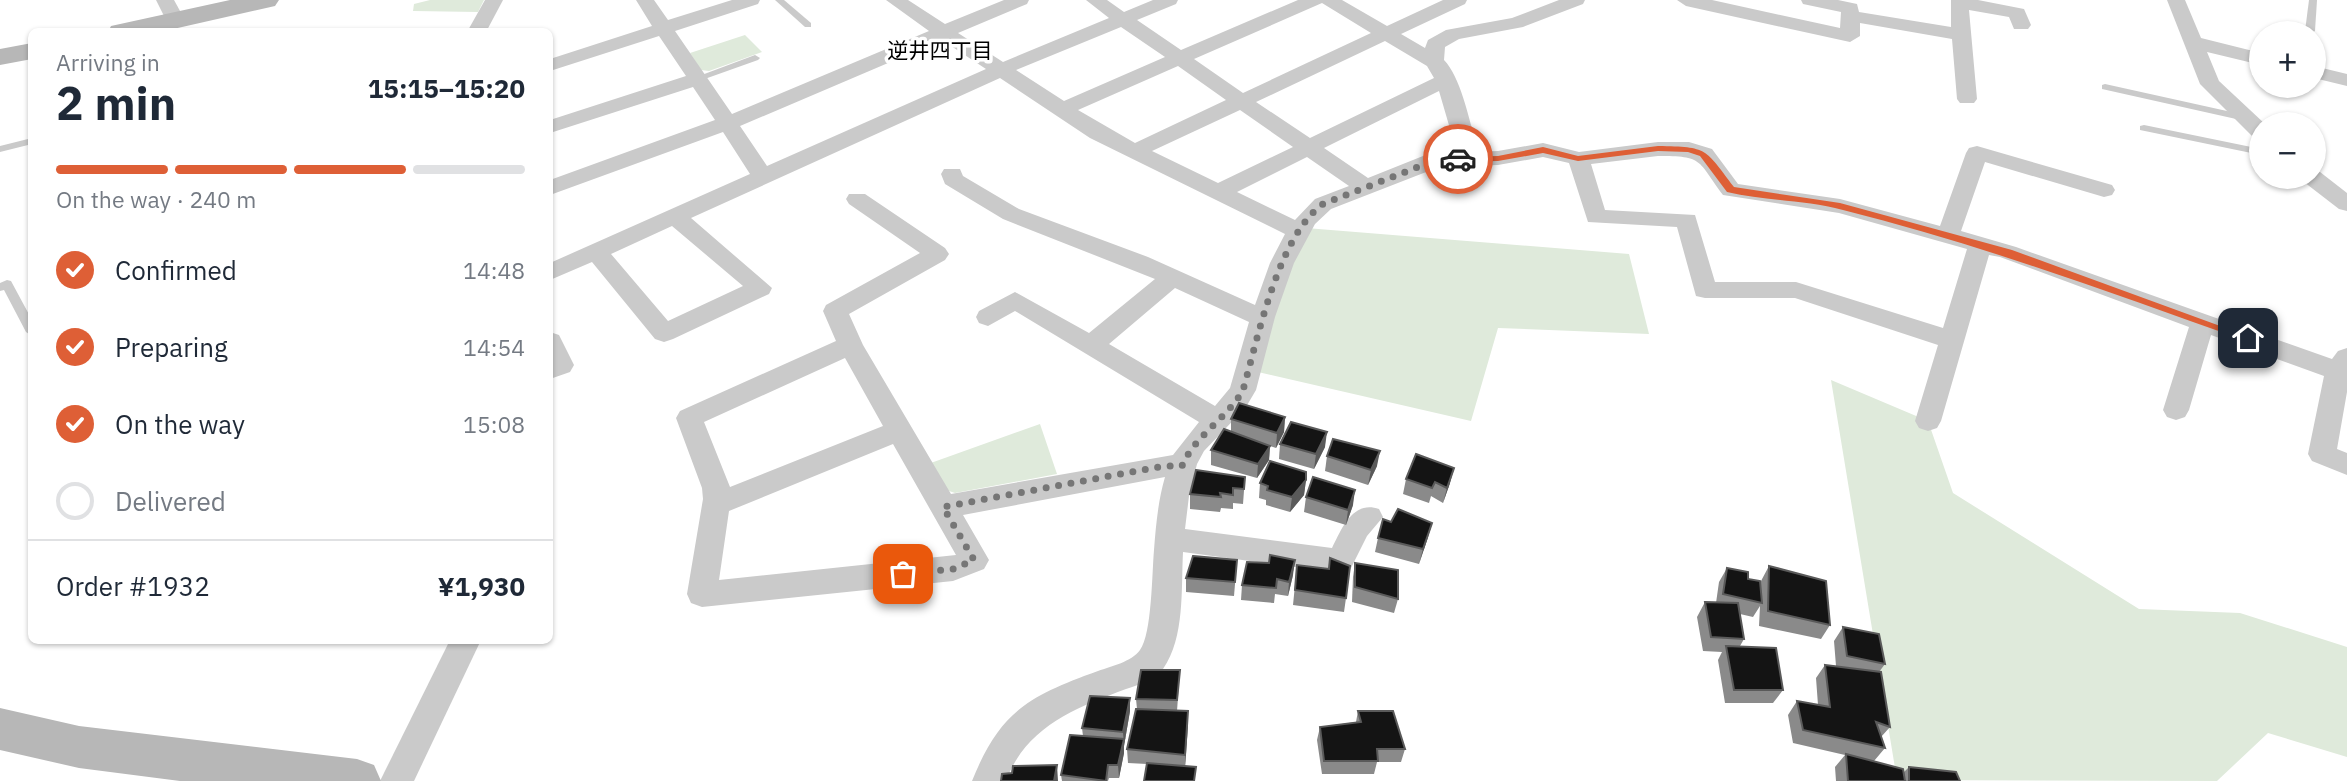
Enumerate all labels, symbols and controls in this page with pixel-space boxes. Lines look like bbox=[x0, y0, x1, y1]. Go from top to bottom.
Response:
map controls bbox=[2249, 21, 2326, 189]
button: + bbox=[2249, 21, 2326, 98]
district label: 逆井四丁目 bbox=[888, 36, 993, 64]
text: Arriving in bbox=[56, 47, 160, 77]
text: 15:15–15:20 bbox=[368, 71, 525, 105]
text: 2 min bbox=[56, 73, 176, 133]
button: − bbox=[2249, 112, 2326, 189]
courier bbox=[1423, 124, 1493, 194]
icon: car bbox=[1439, 140, 1477, 178]
text: On the way · 240 m bbox=[56, 184, 256, 214]
icon: check bbox=[56, 251, 94, 289]
text: Confirmed bbox=[115, 253, 237, 287]
text: 14:48 bbox=[463, 255, 525, 285]
pin bbox=[2218, 308, 2278, 368]
icon: home bbox=[2229, 319, 2267, 357]
icon: check bbox=[56, 328, 94, 366]
text: Preparing bbox=[115, 330, 228, 364]
text: 14:54 bbox=[463, 332, 525, 362]
icon: check bbox=[56, 405, 94, 443]
text: On the way bbox=[115, 407, 245, 441]
text: 15:08 bbox=[463, 409, 525, 439]
text: Delivered bbox=[115, 484, 226, 518]
pin bbox=[873, 544, 933, 604]
icon: bag bbox=[884, 555, 922, 593]
text: Order #1932 bbox=[56, 569, 210, 603]
text: ¥1,930 bbox=[438, 569, 525, 603]

